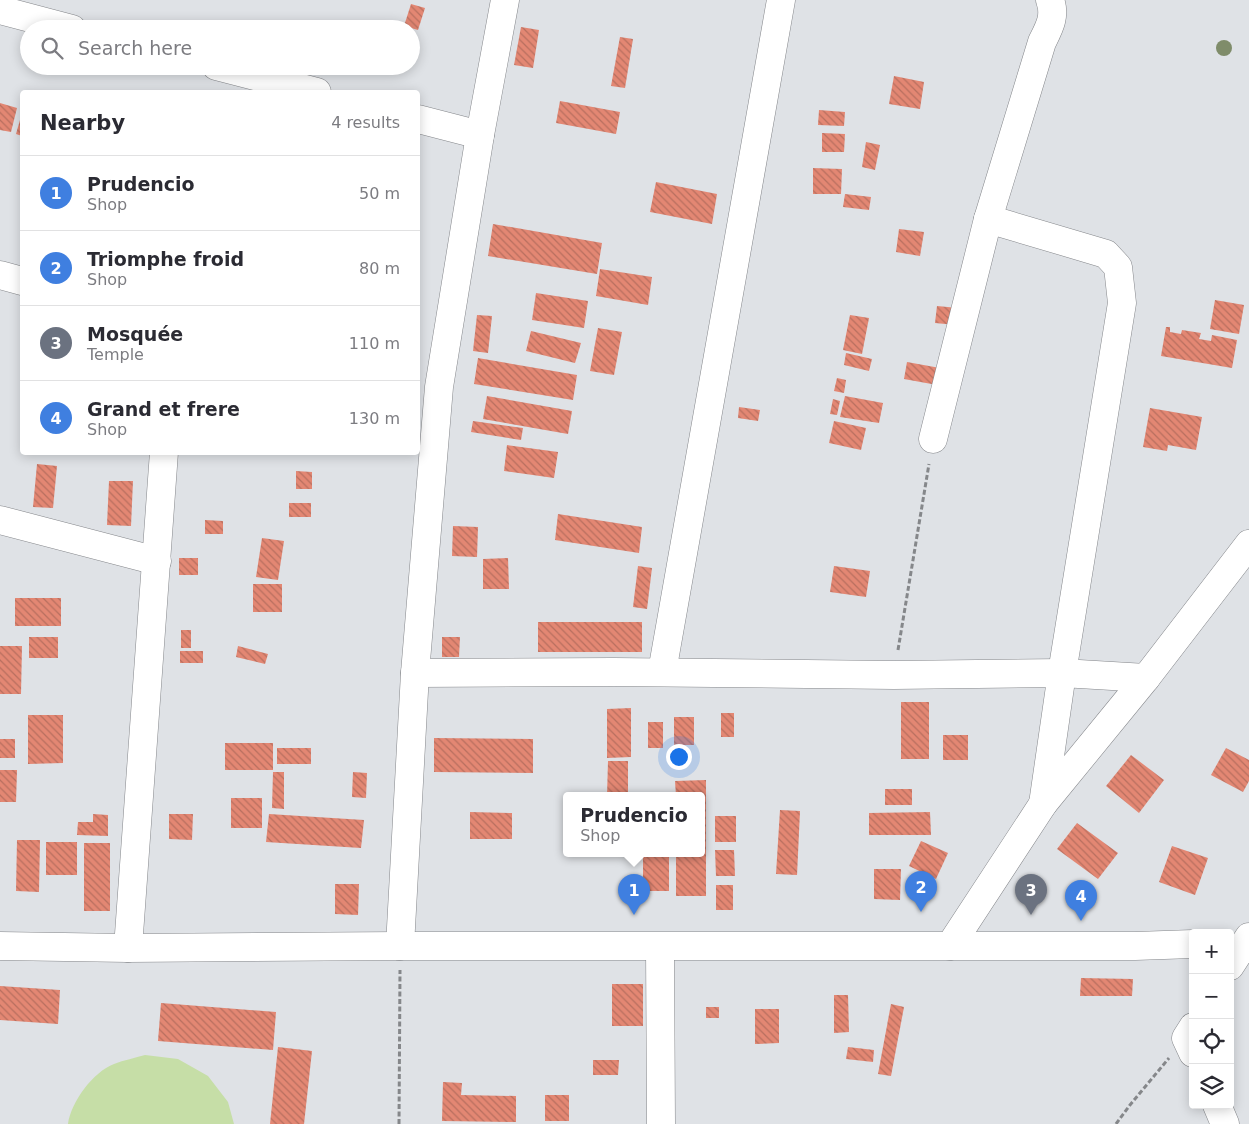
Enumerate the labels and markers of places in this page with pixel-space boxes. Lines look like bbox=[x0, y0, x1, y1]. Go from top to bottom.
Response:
pin: 2 bbox=[905, 871, 937, 912]
pin: 1 bbox=[618, 874, 650, 915]
pin: 3 bbox=[1015, 874, 1047, 915]
pin: 4 bbox=[1065, 880, 1097, 921]

